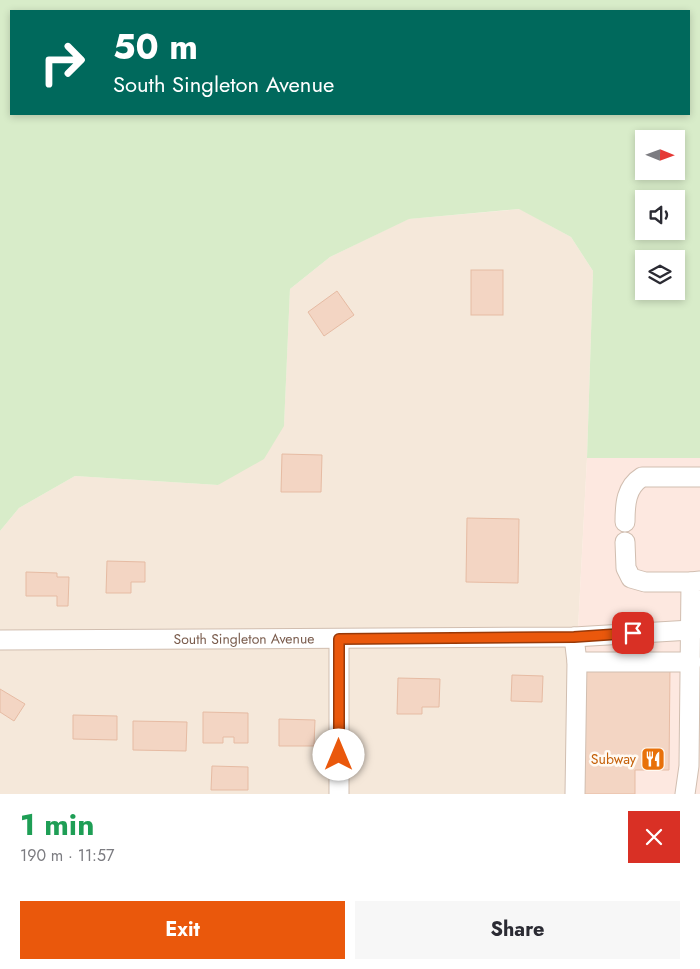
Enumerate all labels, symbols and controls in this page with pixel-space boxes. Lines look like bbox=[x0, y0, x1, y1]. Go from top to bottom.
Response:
text: 50 m bbox=[113, 22, 198, 72]
icon: right bbox=[30, 30, 95, 95]
text: South Singleton Avenue bbox=[113, 68, 334, 100]
north arrow bbox=[635, 130, 685, 180]
map controls bbox=[635, 130, 685, 300]
button: sound bbox=[635, 190, 685, 240]
button: layers bbox=[635, 250, 685, 300]
pin bbox=[612, 612, 654, 654]
icon: arrive bbox=[619, 619, 647, 647]
street label: South Singleton Avenue bbox=[173, 628, 315, 649]
position arrow bbox=[312, 728, 364, 780]
restaurant icon: Subway bbox=[640, 746, 666, 772]
place label: Subway bbox=[591, 749, 637, 769]
text: 1 min bbox=[20, 803, 94, 846]
button: close bbox=[628, 811, 680, 863]
text: 190 m · 11:57 bbox=[20, 844, 114, 867]
button: Exit bbox=[20, 901, 345, 959]
button: Share bbox=[355, 901, 680, 959]

